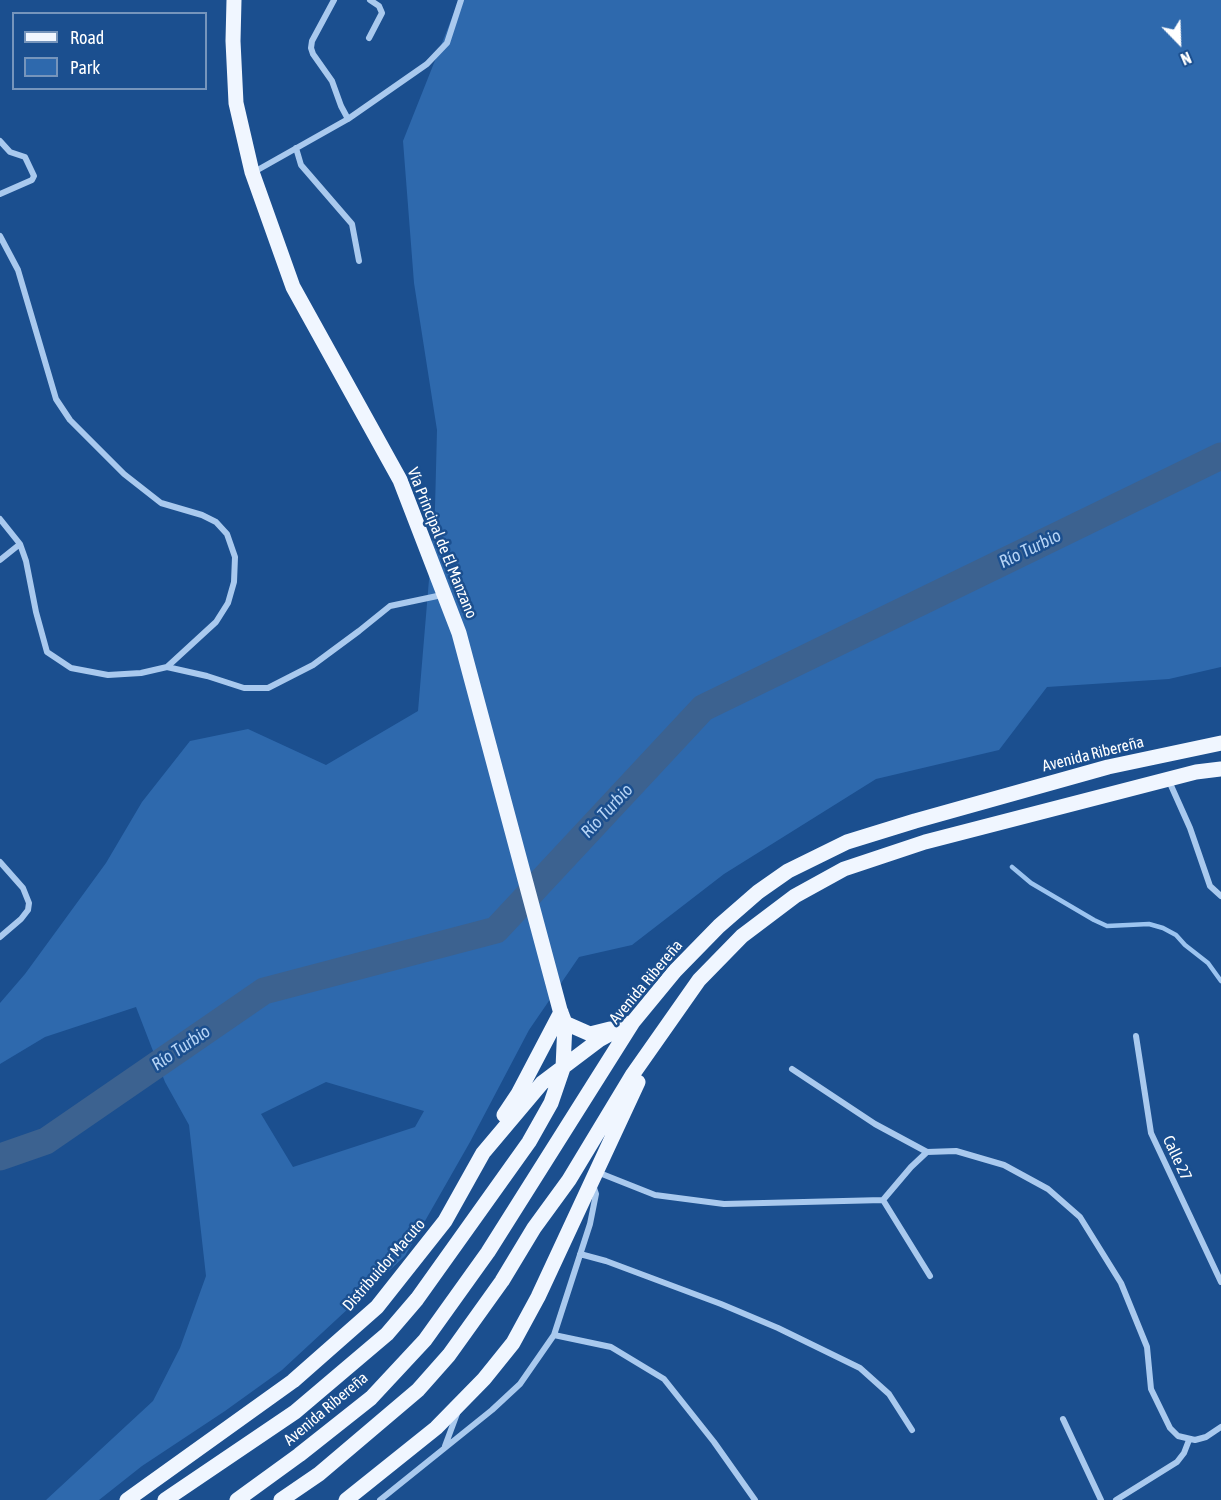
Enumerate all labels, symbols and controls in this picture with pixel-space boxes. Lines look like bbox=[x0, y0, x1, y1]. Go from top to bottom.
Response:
legend bbox=[12, 12, 207, 90]
north arrow bbox=[1149, 12, 1209, 72]
text: Road bbox=[70, 27, 104, 48]
text: N bbox=[1178, 48, 1194, 69]
text: Park bbox=[70, 57, 100, 78]
street label: Vía Principal de El Manzano bbox=[403, 465, 481, 621]
water label: Río Turbio bbox=[996, 525, 1064, 573]
street label: Avenida Ribereña bbox=[1040, 732, 1146, 776]
water label: Río Turbio bbox=[577, 779, 637, 843]
street label: Avenida Ribereña bbox=[605, 936, 687, 1028]
water label: Río Turbio bbox=[148, 1021, 214, 1075]
street label: Calle 27 bbox=[1158, 1132, 1196, 1184]
street label: Distribuidor Macuto bbox=[339, 1215, 429, 1315]
street label: Avenida Ribereña bbox=[280, 1368, 372, 1450]

